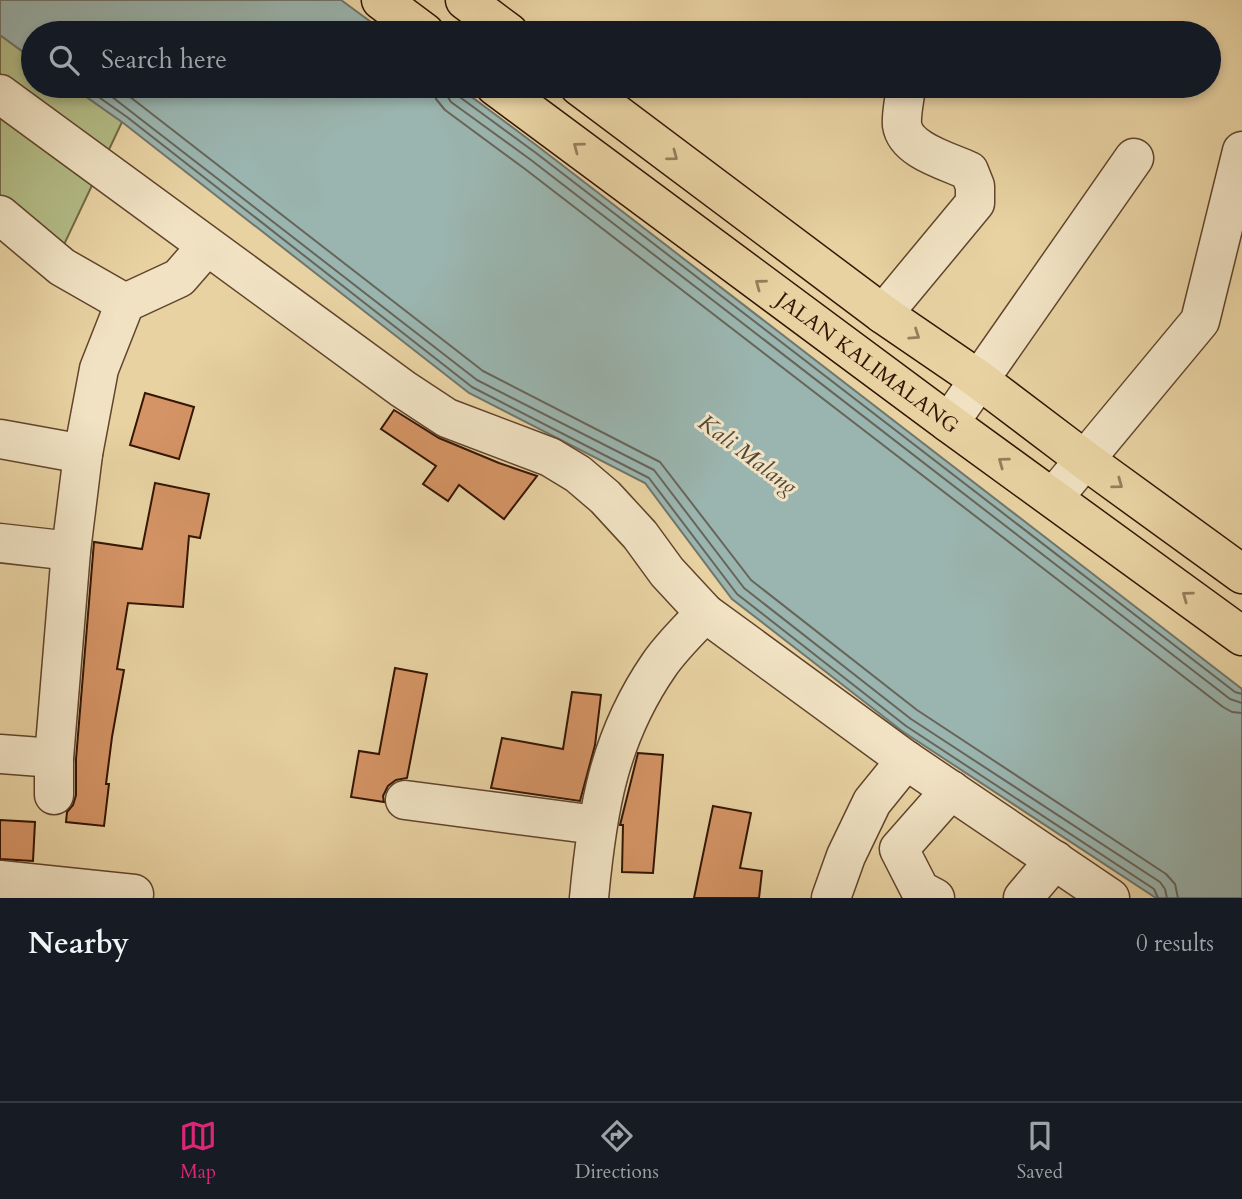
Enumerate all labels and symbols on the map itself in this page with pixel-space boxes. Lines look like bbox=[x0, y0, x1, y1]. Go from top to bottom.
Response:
one-way arrow bbox=[573, 143, 586, 156]
one-way arrow bbox=[665, 148, 678, 160]
one-way arrow bbox=[755, 279, 768, 292]
street label: JALAN KALIMALANG bbox=[768, 284, 965, 441]
one-way arrow bbox=[907, 327, 920, 340]
water label: Kali Malang bbox=[692, 407, 804, 502]
one-way arrow bbox=[998, 458, 1011, 470]
one-way arrow bbox=[1110, 476, 1123, 489]
one-way arrow bbox=[1182, 591, 1195, 604]

